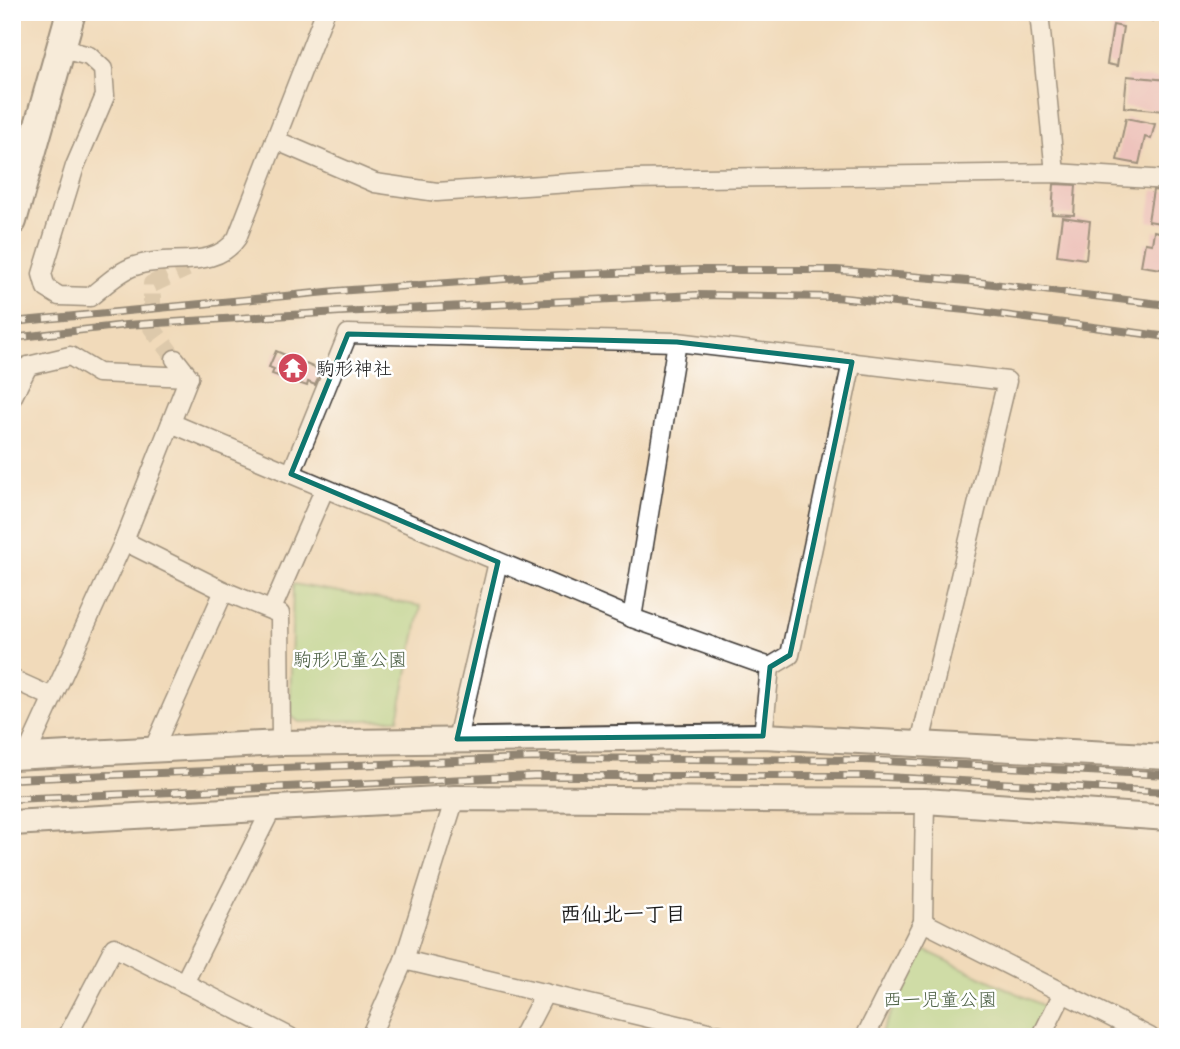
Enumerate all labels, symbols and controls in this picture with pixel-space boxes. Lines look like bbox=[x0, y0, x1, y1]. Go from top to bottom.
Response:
temple icon: 駒形神社 bbox=[276, 351, 310, 385]
place label: 駒形神社 bbox=[316, 358, 392, 381]
park label: 駒形児童公園 bbox=[293, 649, 407, 672]
district label: 西仙北一丁目 bbox=[560, 902, 686, 927]
park label: 西一児童公園 bbox=[883, 989, 997, 1012]

